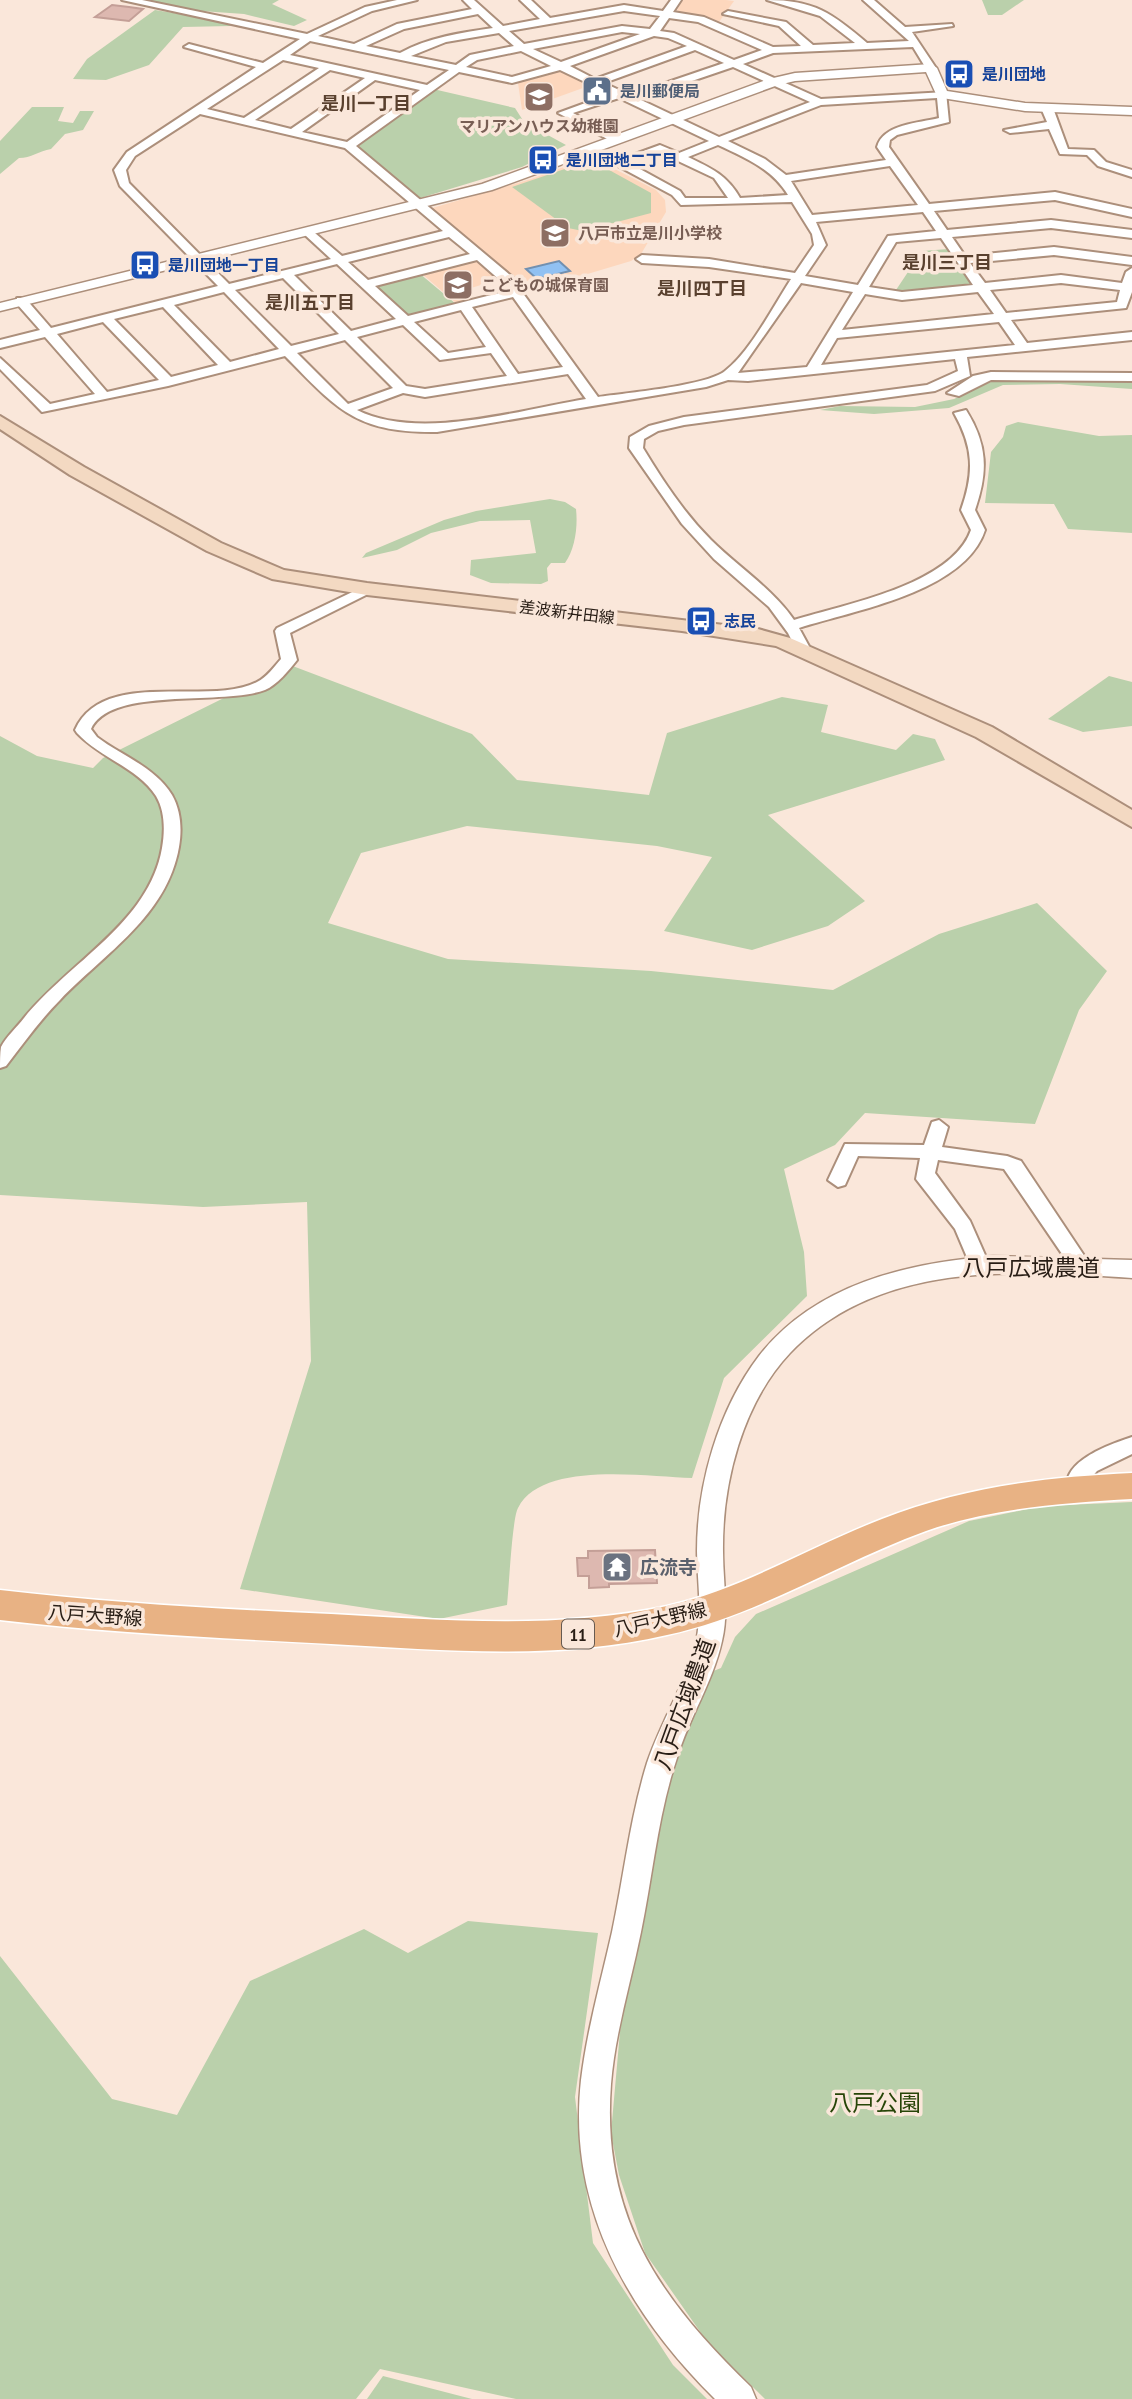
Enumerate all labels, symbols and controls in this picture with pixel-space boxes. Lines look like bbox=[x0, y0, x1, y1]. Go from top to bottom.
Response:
bus stop icon: 是川団地 bbox=[942, 57, 976, 91]
place label: 是川団地 bbox=[982, 64, 1046, 84]
public building icon: 是川郵便局 bbox=[580, 74, 614, 108]
school or university icon: マリアンハウス幼稚園 bbox=[522, 80, 556, 114]
place label: 是川郵便局 bbox=[620, 81, 700, 101]
district label: 是川一丁目 bbox=[321, 92, 411, 115]
place label: マリアンハウス幼稚園 bbox=[459, 116, 619, 136]
bus stop icon: 是川団地二丁目 bbox=[526, 143, 560, 177]
place label: 是川団地二丁目 bbox=[566, 150, 678, 170]
school or university icon: 八戸市立是川小学校 bbox=[538, 216, 572, 250]
place label: 八戸市立是川小学校 bbox=[578, 223, 722, 243]
bus stop icon: 是川団地一丁目 bbox=[128, 248, 162, 282]
district label: 是川三丁目 bbox=[902, 251, 992, 274]
place label: 是川団地一丁目 bbox=[168, 255, 280, 275]
school or university icon: こどもの城保育園 bbox=[441, 268, 475, 302]
place label: こどもの城保育園 bbox=[481, 275, 609, 295]
district label: 是川四丁目 bbox=[657, 277, 747, 300]
district label: 是川五丁目 bbox=[265, 291, 355, 314]
street label: 差波新井田線 bbox=[518, 596, 616, 628]
bus stop icon: 志民 bbox=[684, 604, 718, 638]
place label: 志民 bbox=[724, 611, 756, 631]
street label: 八戸広域農道 bbox=[962, 1253, 1100, 1282]
temple icon: 広流寺 bbox=[600, 1550, 634, 1584]
place label: 広流寺 bbox=[640, 1555, 697, 1579]
street label: 八戸大野線 bbox=[611, 1597, 709, 1641]
street label: 八戸大野線 bbox=[47, 1600, 143, 1630]
road number: 11 bbox=[562, 1619, 594, 1648]
street label: 八戸広域農道 bbox=[647, 1634, 721, 1774]
park label: 八戸公園 bbox=[829, 2088, 921, 2117]

